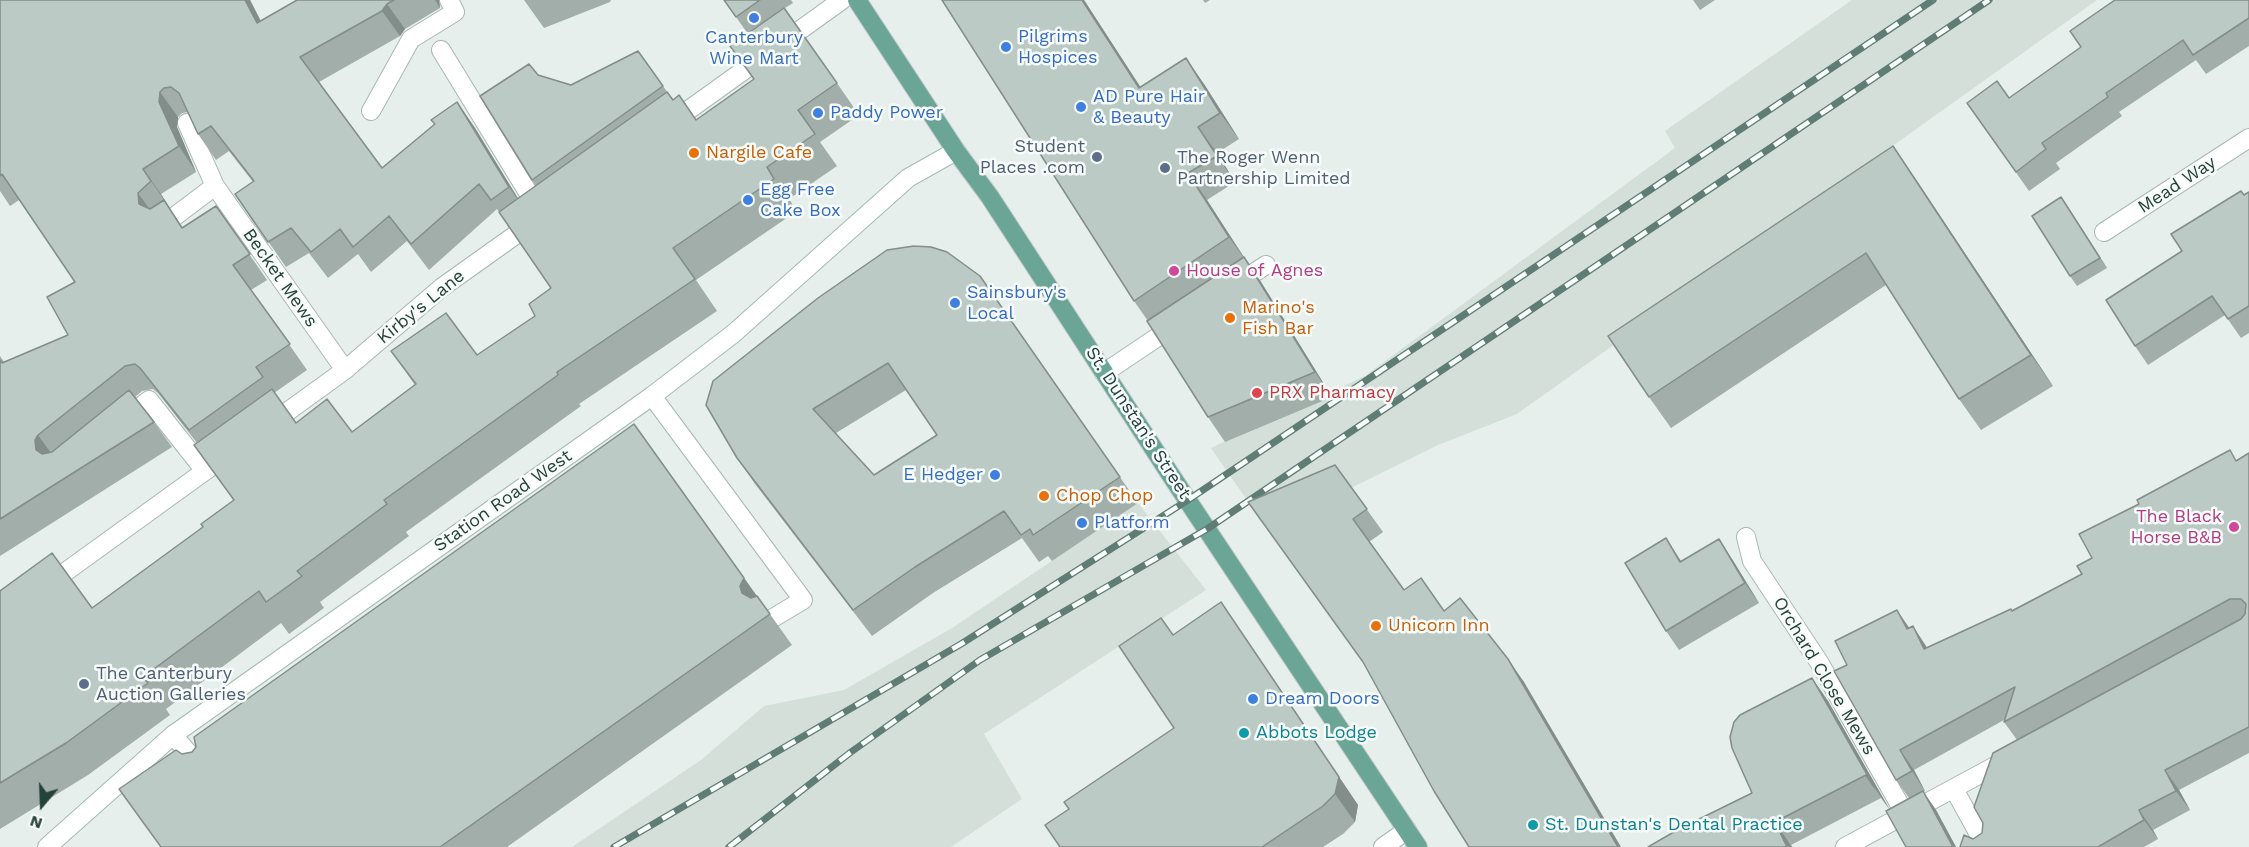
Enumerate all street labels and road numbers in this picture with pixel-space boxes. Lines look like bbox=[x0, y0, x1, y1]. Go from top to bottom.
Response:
street label: Mead Way bbox=[2134, 152, 2220, 218]
street label: Becket Mews bbox=[238, 224, 322, 332]
street label: Kirby's Lane bbox=[373, 265, 469, 349]
street label: St. Dunstan's Street bbox=[1081, 343, 1195, 503]
street label: Station Road West bbox=[430, 445, 576, 557]
street label: Orchard Close Mews bbox=[1768, 593, 1880, 759]

